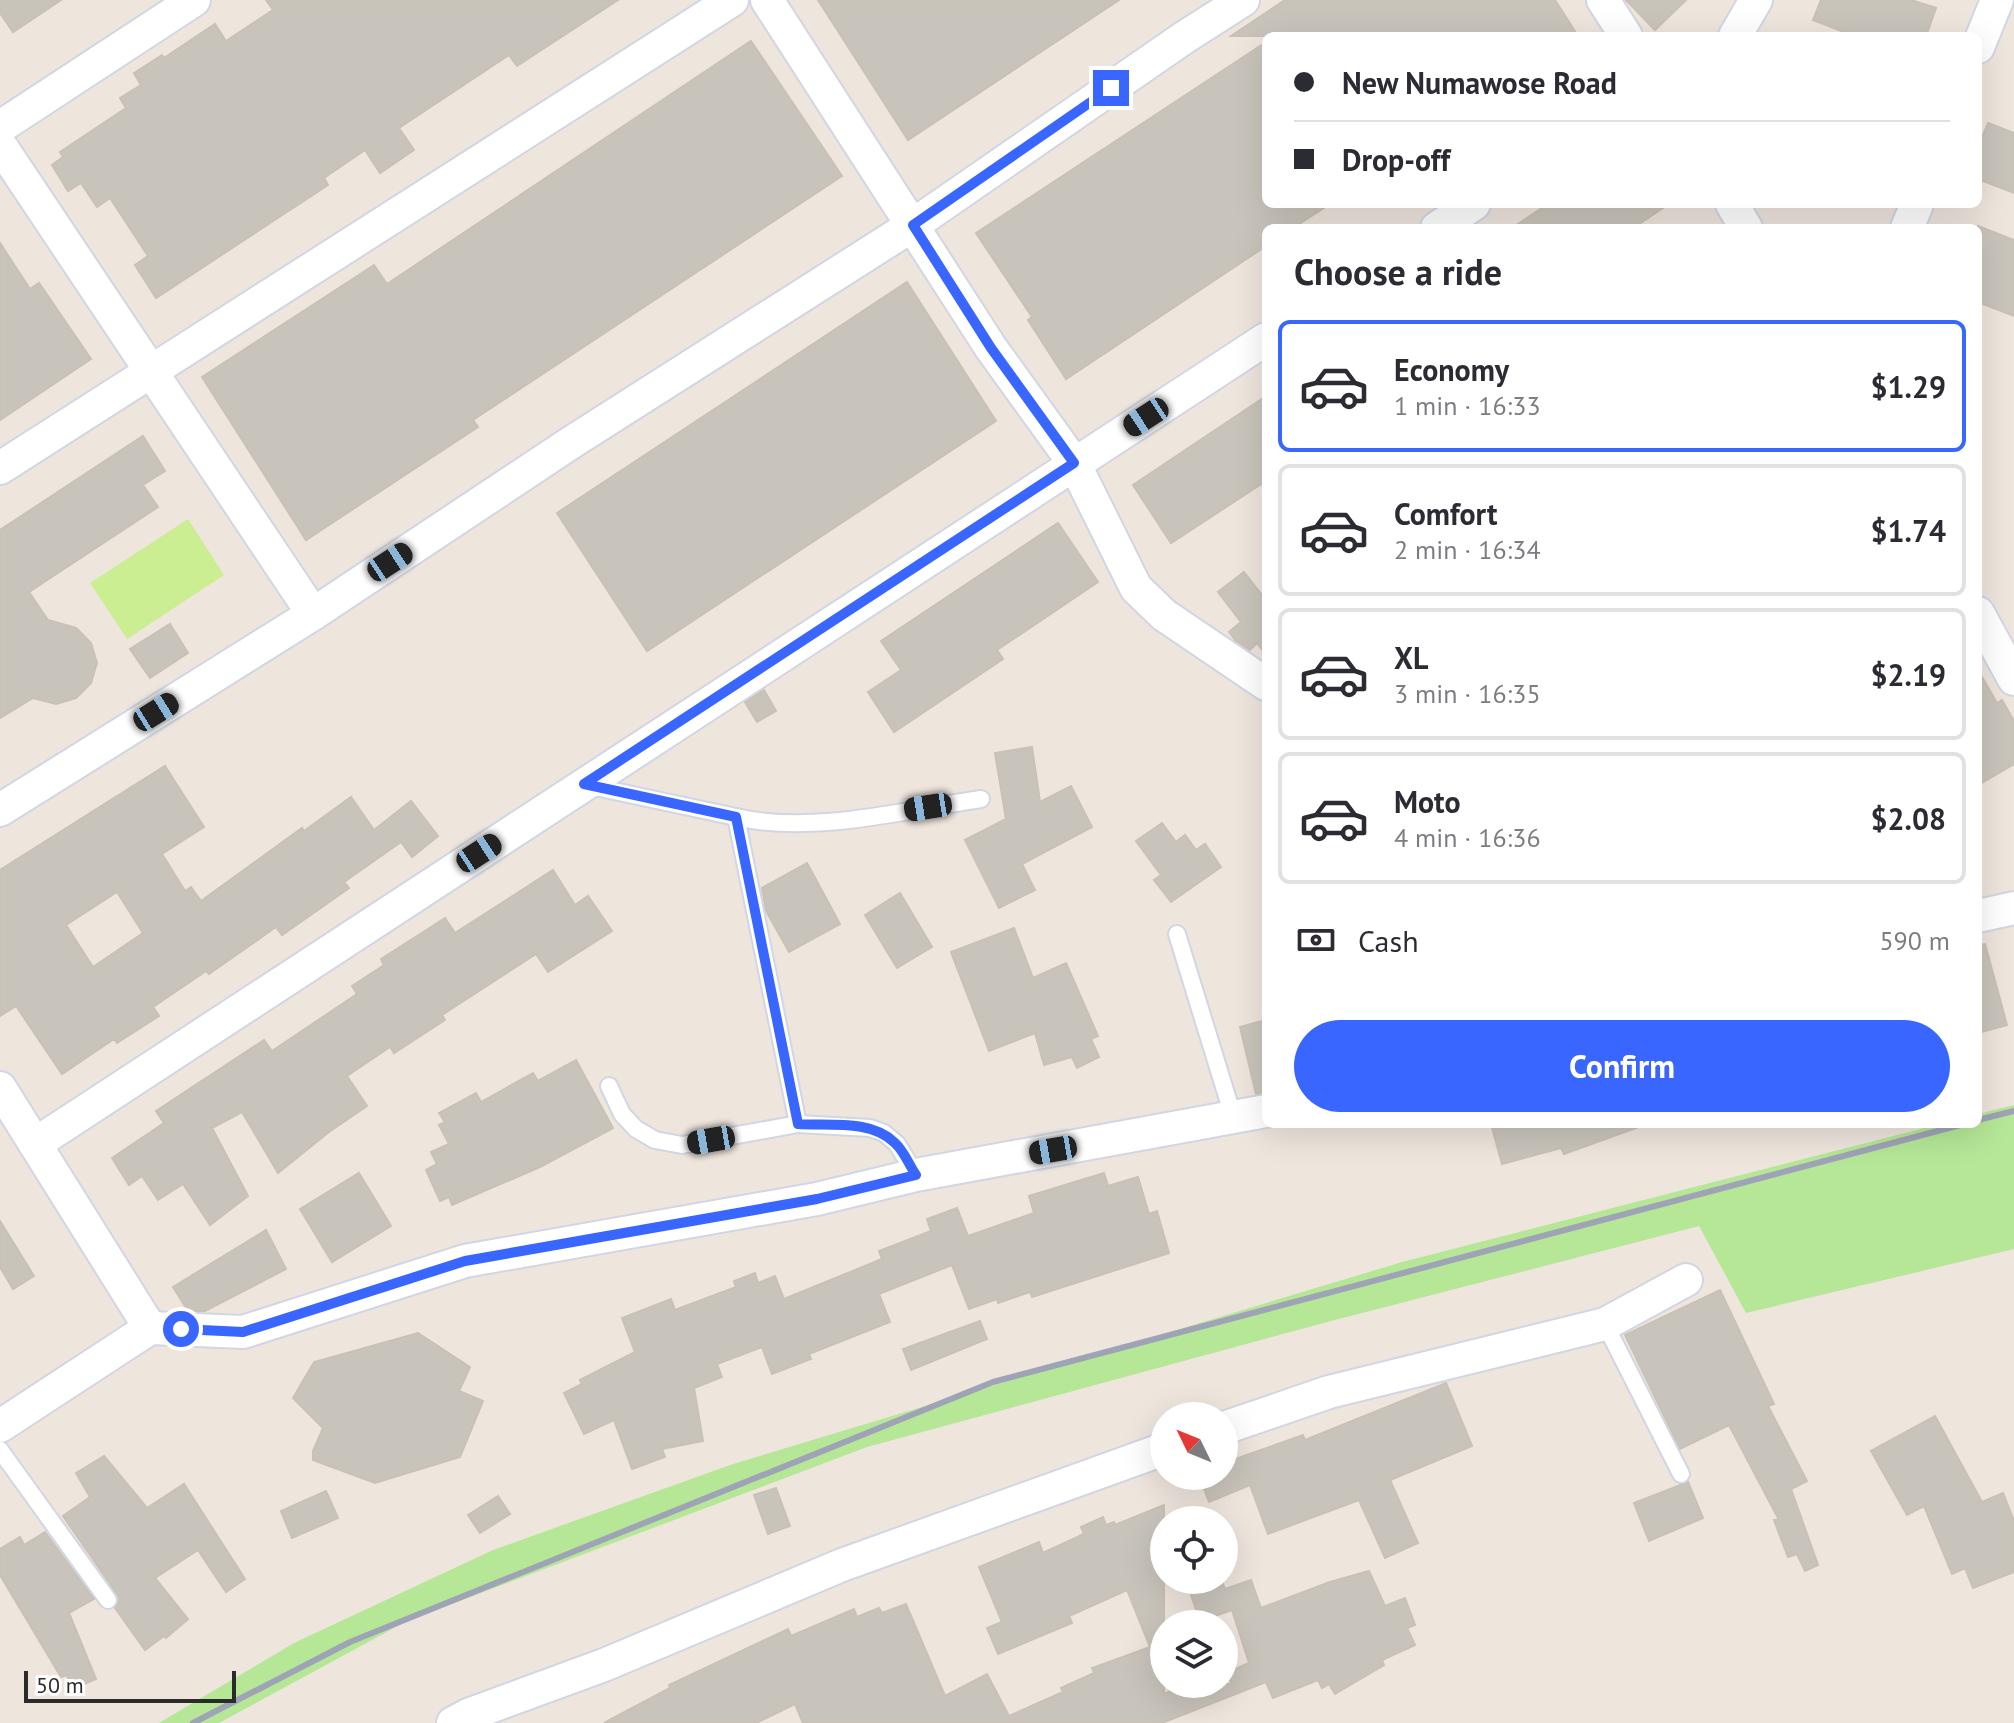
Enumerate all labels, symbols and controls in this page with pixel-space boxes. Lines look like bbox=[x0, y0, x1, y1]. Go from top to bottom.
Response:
text: New Numawose Road bbox=[1342, 63, 1617, 102]
route end bbox=[1093, 70, 1129, 106]
text: Drop-off bbox=[1342, 140, 1450, 179]
text: Choose a ride bbox=[1294, 248, 1502, 295]
icon: car bbox=[1298, 350, 1370, 422]
text: Economy bbox=[1394, 350, 1509, 389]
text: $1.29 bbox=[1871, 367, 1946, 406]
text: 1 min · 16:33 bbox=[1394, 389, 1541, 422]
car bbox=[1119, 394, 1173, 440]
icon: car bbox=[1298, 494, 1370, 566]
text: Comfort bbox=[1394, 494, 1497, 533]
text: $1.74 bbox=[1871, 511, 1946, 550]
text: 2 min · 16:34 bbox=[1394, 533, 1541, 566]
car bbox=[363, 539, 417, 585]
icon: car bbox=[1298, 638, 1370, 710]
text: XL bbox=[1394, 638, 1428, 677]
text: $2.19 bbox=[1871, 655, 1946, 694]
text: 3 min · 16:35 bbox=[1394, 677, 1541, 710]
car bbox=[129, 689, 183, 735]
icon: car bbox=[1298, 782, 1370, 854]
text: Moto bbox=[1394, 782, 1461, 821]
car bbox=[902, 791, 954, 823]
text: $2.08 bbox=[1871, 799, 1946, 838]
text: 4 min · 16:36 bbox=[1394, 821, 1541, 854]
car bbox=[452, 830, 506, 876]
icon: cash bbox=[1294, 918, 1338, 962]
text: Cash bbox=[1358, 921, 1419, 960]
text: 590 m bbox=[1879, 924, 1950, 957]
button: Confirm bbox=[1294, 1020, 1950, 1112]
car bbox=[685, 1124, 737, 1156]
car bbox=[1027, 1134, 1079, 1166]
route start bbox=[163, 1311, 199, 1347]
north arrow bbox=[1150, 1402, 1238, 1490]
map controls bbox=[1150, 1402, 1238, 1698]
button: locate bbox=[1150, 1506, 1238, 1594]
button: layers bbox=[1150, 1610, 1238, 1698]
scale bar bbox=[24, 1667, 236, 1703]
text: 50 m bbox=[36, 1671, 84, 1699]

